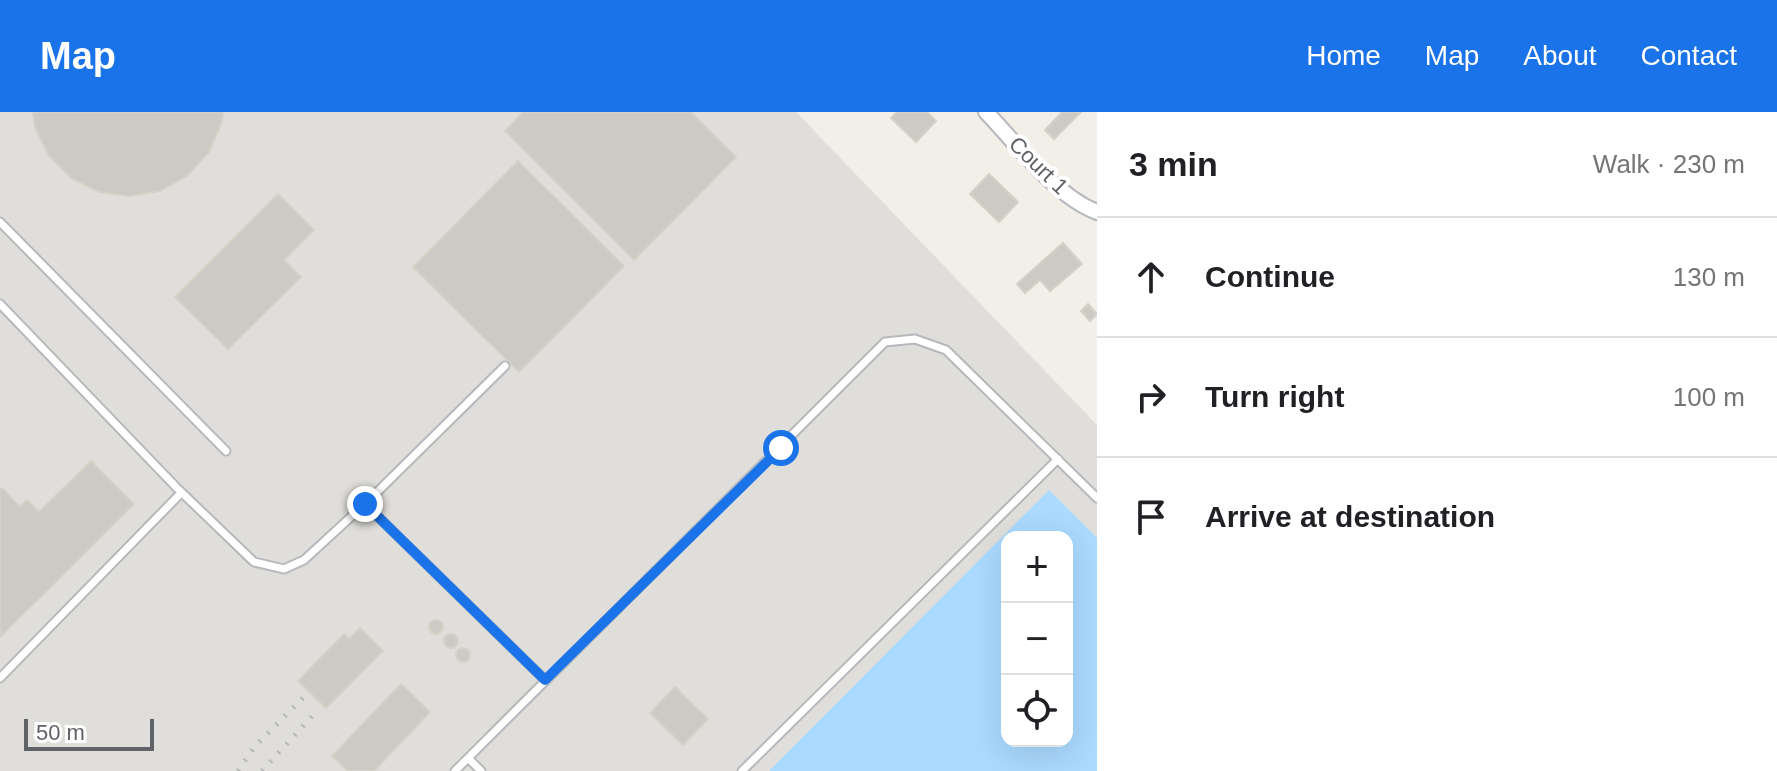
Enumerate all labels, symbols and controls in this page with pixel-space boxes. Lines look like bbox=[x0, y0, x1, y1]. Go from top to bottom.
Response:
text: Map bbox=[40, 35, 116, 77]
text: Home bbox=[1306, 40, 1381, 71]
text: Map bbox=[1425, 40, 1479, 71]
text: About bbox=[1523, 40, 1597, 71]
text: Contact bbox=[1641, 40, 1737, 71]
street label: Court 1 bbox=[1004, 131, 1073, 199]
text: 3 min bbox=[1129, 145, 1218, 183]
text: Walk · 230 m bbox=[1593, 149, 1745, 179]
icon: ahead bbox=[1129, 255, 1173, 299]
text: Continue bbox=[1205, 260, 1335, 293]
text: 130 m bbox=[1673, 262, 1745, 292]
icon: right bbox=[1129, 375, 1173, 419]
text: Turn right bbox=[1205, 380, 1344, 413]
text: 100 m bbox=[1673, 382, 1745, 412]
route start bbox=[763, 430, 799, 466]
route end bbox=[347, 486, 383, 522]
icon: arrive bbox=[1129, 495, 1173, 539]
text: Arrive at destination bbox=[1205, 500, 1495, 533]
map controls bbox=[1001, 531, 1073, 747]
button: + bbox=[1001, 531, 1073, 603]
button: − bbox=[1001, 603, 1073, 675]
button: locate bbox=[1001, 675, 1073, 747]
scale bar bbox=[24, 715, 154, 751]
text: 50 m bbox=[36, 720, 85, 745]

